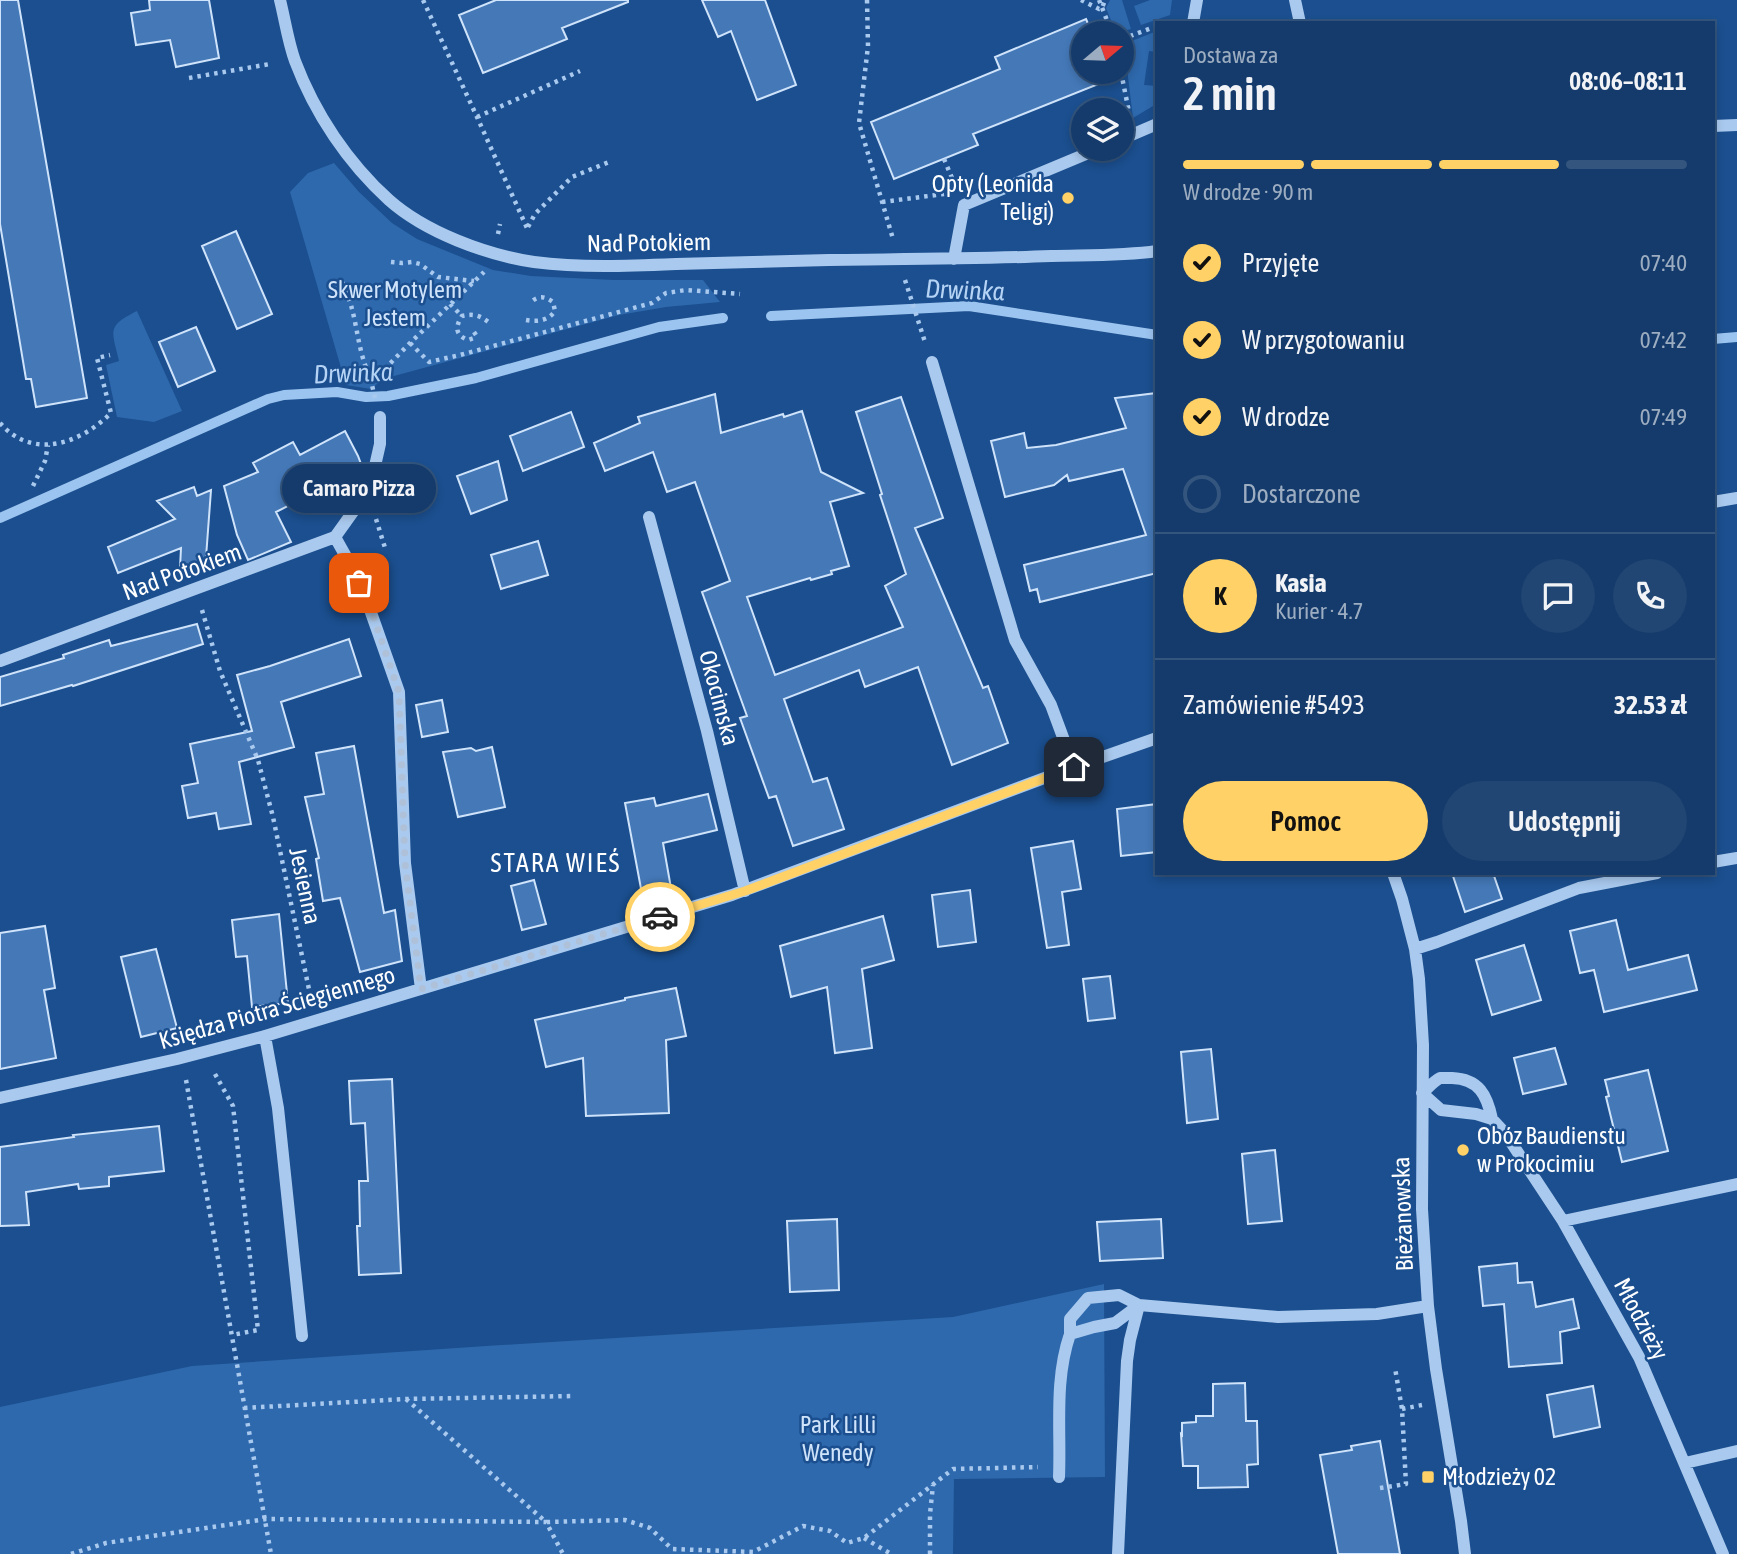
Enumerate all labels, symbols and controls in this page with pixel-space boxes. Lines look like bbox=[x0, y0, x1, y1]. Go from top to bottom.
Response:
north arrow bbox=[1071, 21, 1134, 84]
map controls bbox=[1071, 21, 1134, 161]
text: Dostawa za bbox=[1183, 42, 1278, 68]
text: 08:06–08:11 bbox=[1569, 66, 1687, 96]
text: 2 min bbox=[1183, 67, 1277, 120]
button: layers bbox=[1071, 98, 1134, 161]
place label: Opty (Leonida Teligi) bbox=[932, 170, 1054, 225]
text: W drodze · 90 m bbox=[1183, 179, 1313, 205]
marker: Opty (Leonida Teligi) bbox=[1060, 190, 1076, 206]
street label: Nad Potokiem bbox=[587, 228, 711, 257]
icon: check bbox=[1183, 244, 1221, 282]
text: Przyjęte bbox=[1242, 248, 1319, 278]
text: 07:40 bbox=[1640, 250, 1687, 276]
water label: Drwinka bbox=[925, 274, 1005, 306]
park label: Skwer Motylem Jestem bbox=[328, 276, 462, 331]
icon: check bbox=[1183, 321, 1221, 359]
text: W przygotowaniu bbox=[1242, 325, 1405, 355]
text: 07:42 bbox=[1640, 327, 1687, 353]
water label: Drwinka bbox=[313, 357, 393, 389]
icon: check bbox=[1183, 398, 1221, 436]
text: W drodze bbox=[1242, 402, 1330, 432]
text: 07:49 bbox=[1640, 404, 1687, 430]
callout: Camaro Pizza bbox=[282, 464, 436, 513]
text: Camaro Pizza bbox=[303, 475, 415, 501]
text: Dostarczone bbox=[1242, 479, 1361, 509]
street label: Nad Potokiem bbox=[119, 538, 245, 605]
pin bbox=[329, 553, 389, 613]
button: chat bbox=[1521, 559, 1595, 633]
button: phone bbox=[1613, 559, 1687, 633]
icon: bag bbox=[340, 564, 378, 602]
text: Kasia bbox=[1275, 568, 1327, 598]
text: K bbox=[1214, 581, 1226, 611]
text: Kurier · 4.7 bbox=[1275, 598, 1363, 624]
street label: Okocimska bbox=[694, 647, 745, 748]
text: Zamówienie #5493 bbox=[1183, 690, 1365, 720]
text: 32.53 zł bbox=[1614, 690, 1687, 720]
pin bbox=[1044, 737, 1104, 797]
icon: home bbox=[1055, 748, 1093, 786]
button: Pomoc bbox=[1183, 781, 1428, 861]
button: Udostępnij bbox=[1442, 781, 1687, 861]
street label: Jesienna bbox=[284, 845, 327, 927]
district label: STARA WIEŚ bbox=[491, 848, 621, 878]
courier bbox=[625, 882, 695, 952]
icon: car bbox=[641, 898, 679, 936]
street label: Księdza Piotra Ściegiennego bbox=[156, 961, 398, 1054]
place label: Obóz Baudienstu w Prokocimiu bbox=[1477, 1122, 1626, 1177]
marker: Obóz Baudienstu w Prokocimiu bbox=[1455, 1142, 1471, 1158]
street label: Bieżanowska bbox=[1387, 1156, 1418, 1272]
street label: Młodzieży bbox=[1609, 1273, 1674, 1364]
park label: Park Lilli Wenedy bbox=[800, 1411, 876, 1466]
place label: Młodzieży 02 bbox=[1442, 1463, 1556, 1490]
marker: Młodzieży 02 bbox=[1420, 1469, 1436, 1485]

